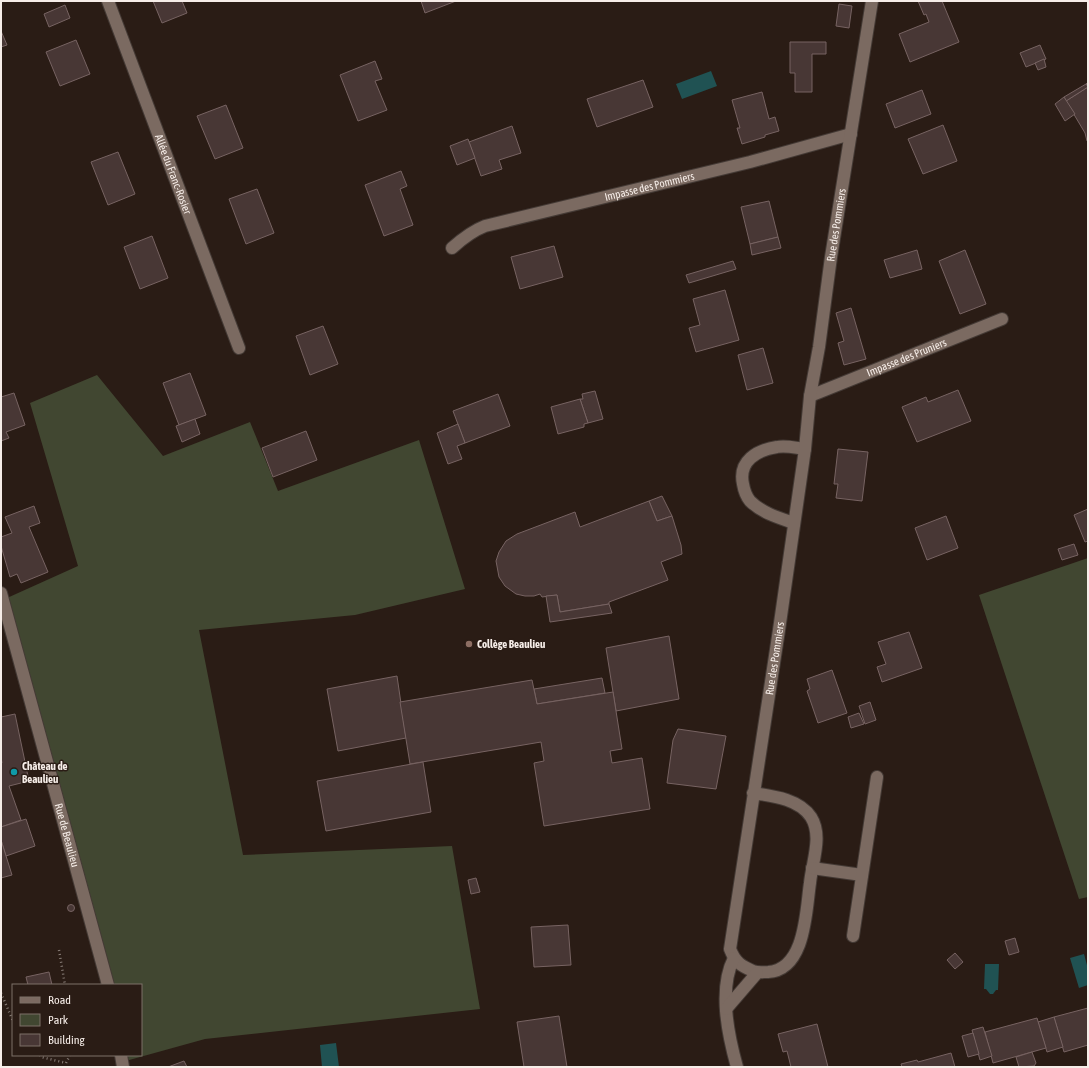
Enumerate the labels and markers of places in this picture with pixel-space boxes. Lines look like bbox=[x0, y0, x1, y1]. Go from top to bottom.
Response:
place label: Collège Beaulieu bbox=[477, 638, 545, 650]
marker: Collège Beaulieu bbox=[464, 639, 474, 649]
place label: Château de Beaulieu bbox=[22, 760, 68, 785]
marker: Château de Beaulieu bbox=[9, 767, 19, 777]

